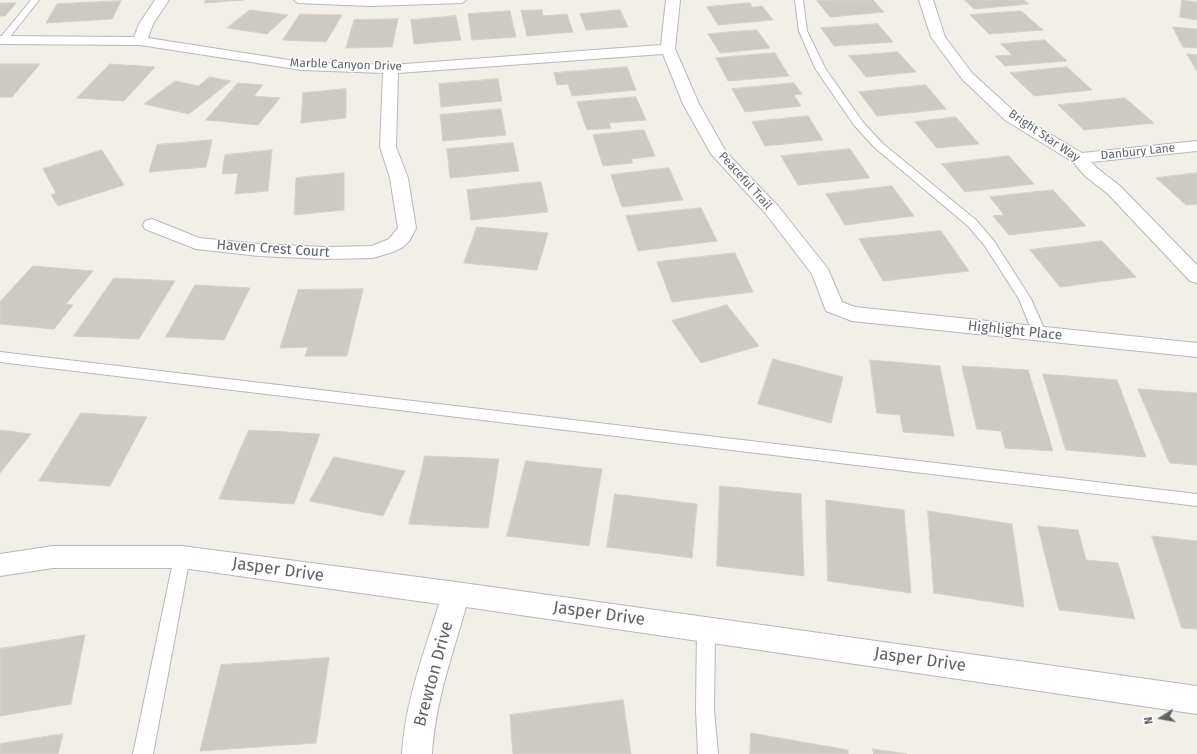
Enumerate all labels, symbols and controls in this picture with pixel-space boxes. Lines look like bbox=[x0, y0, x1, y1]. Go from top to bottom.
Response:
street label: Marble Canyon Drive bbox=[290, 56, 402, 74]
street label: Bright Star Way bbox=[1006, 107, 1082, 165]
street label: Danbury Lane bbox=[1100, 141, 1176, 163]
street label: Peaceful Trail bbox=[715, 149, 775, 213]
street label: Haven Crest Court bbox=[216, 237, 330, 261]
street label: Highlight Place bbox=[967, 318, 1063, 344]
street label: Jasper Drive bbox=[231, 553, 325, 587]
street label: Jasper Drive bbox=[552, 597, 646, 631]
street label: Brewton Drive bbox=[410, 619, 458, 729]
street label: Jasper Drive bbox=[873, 643, 967, 677]
north arrow bbox=[1141, 698, 1181, 738]
text: N bbox=[1142, 716, 1156, 725]

